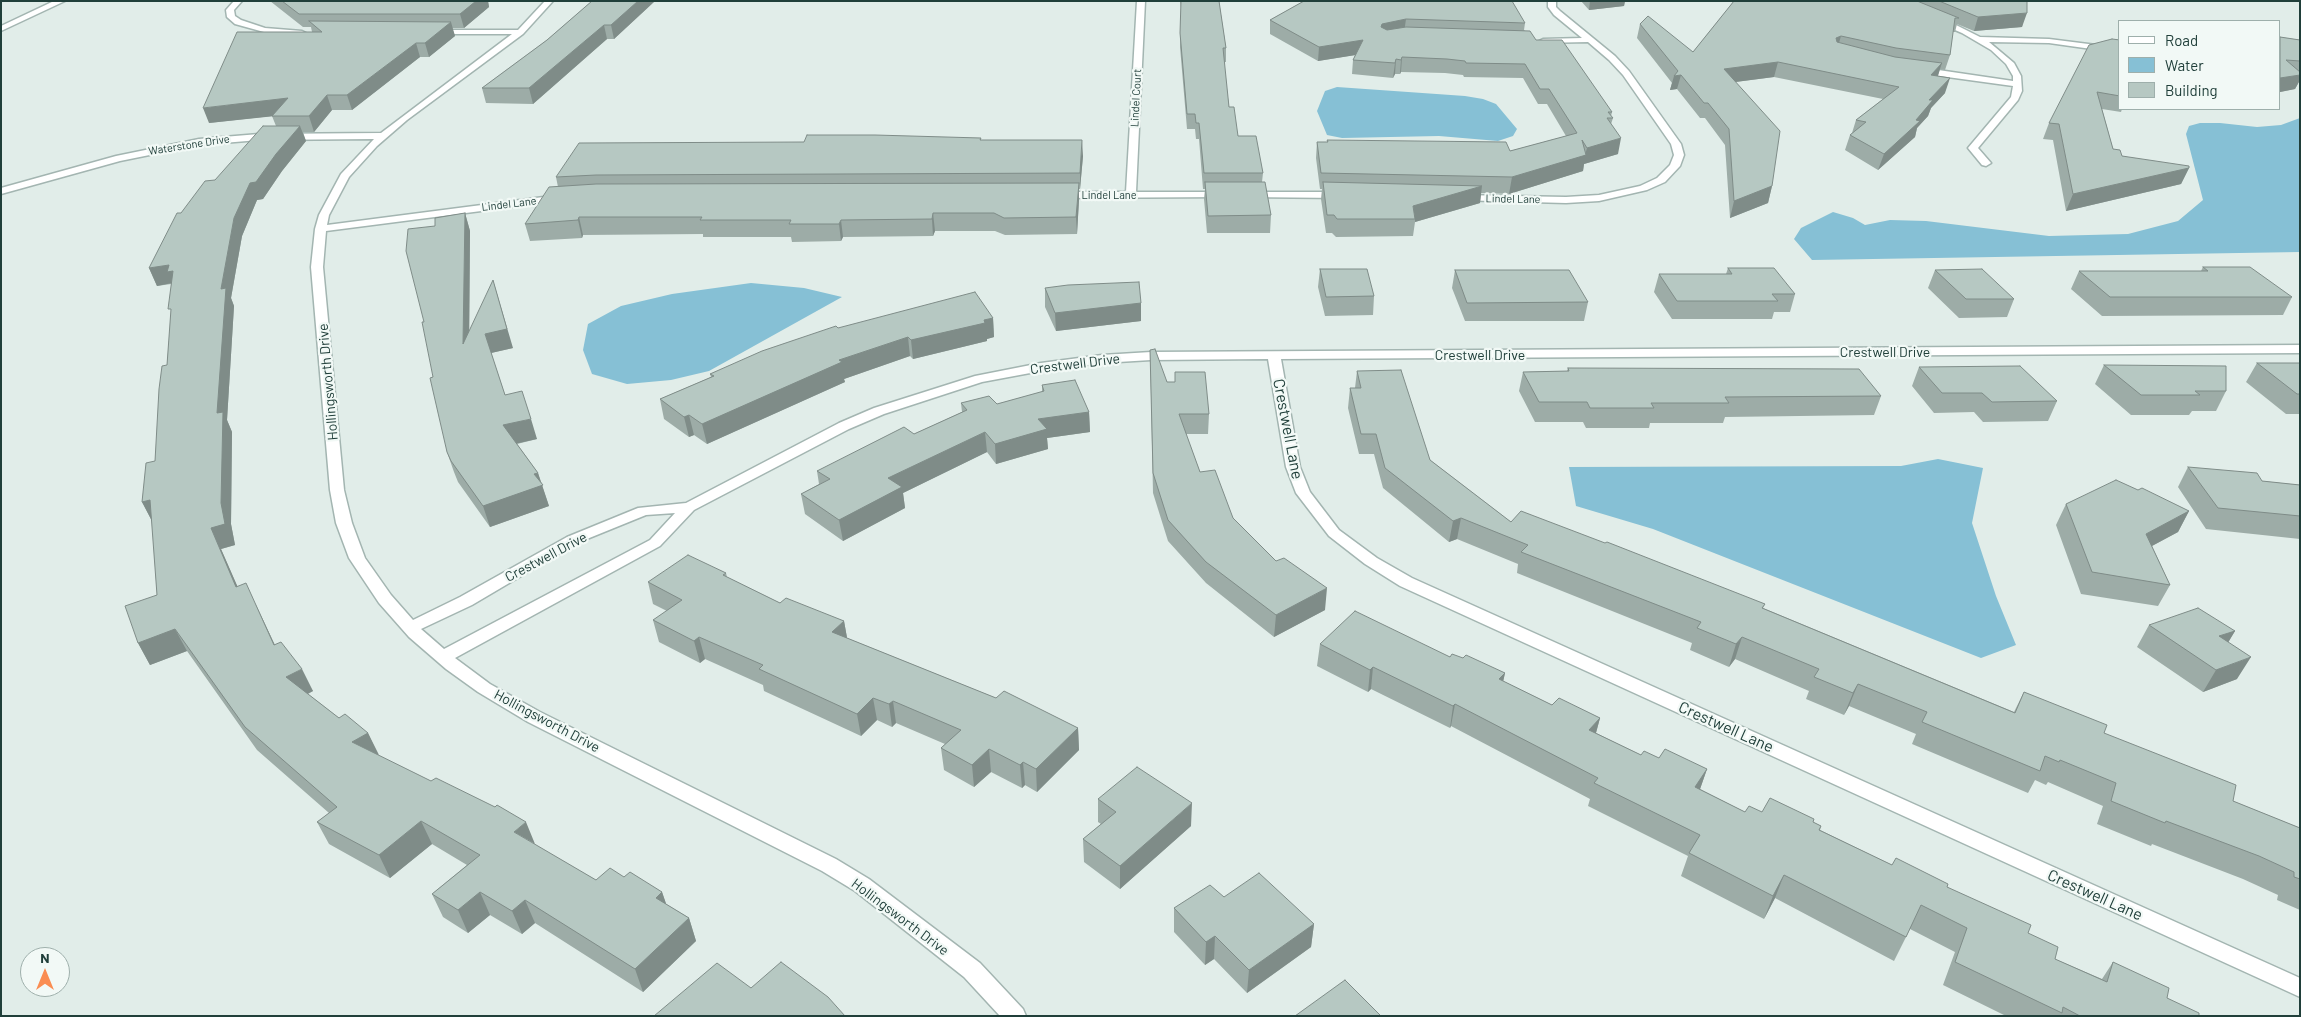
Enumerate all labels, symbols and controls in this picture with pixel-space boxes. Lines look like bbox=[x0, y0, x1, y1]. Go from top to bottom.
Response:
legend bbox=[2118, 20, 2281, 110]
text: Road bbox=[2165, 31, 2198, 49]
text: Water bbox=[2165, 56, 2204, 74]
street label: Lindel Court bbox=[1128, 69, 1144, 127]
text: Building bbox=[2165, 81, 2218, 99]
street label: Waterstone Drive bbox=[148, 132, 230, 158]
street label: Lindel Lane bbox=[1081, 188, 1137, 202]
street label: Lindel Lane bbox=[1485, 192, 1541, 206]
street label: Lindel Lane bbox=[481, 194, 537, 214]
street label: Hollingsworth Drive bbox=[315, 323, 341, 441]
street label: Crestwell Drive bbox=[1840, 344, 1930, 360]
street label: Crestwell Drive bbox=[1435, 347, 1525, 363]
street label: Crestwell Drive bbox=[1029, 350, 1121, 378]
street label: Crestwell Lane bbox=[1269, 377, 1307, 481]
street label: Crestwell Drive bbox=[502, 528, 590, 586]
street label: Hollingsworth Drive bbox=[491, 686, 603, 756]
street label: Crestwell Lane bbox=[1676, 697, 1776, 757]
street label: Crestwell Lane bbox=[2045, 865, 2145, 925]
street label: Hollingsworth Drive bbox=[848, 875, 952, 959]
north arrow bbox=[20, 947, 70, 997]
text: N bbox=[40, 949, 50, 966]

